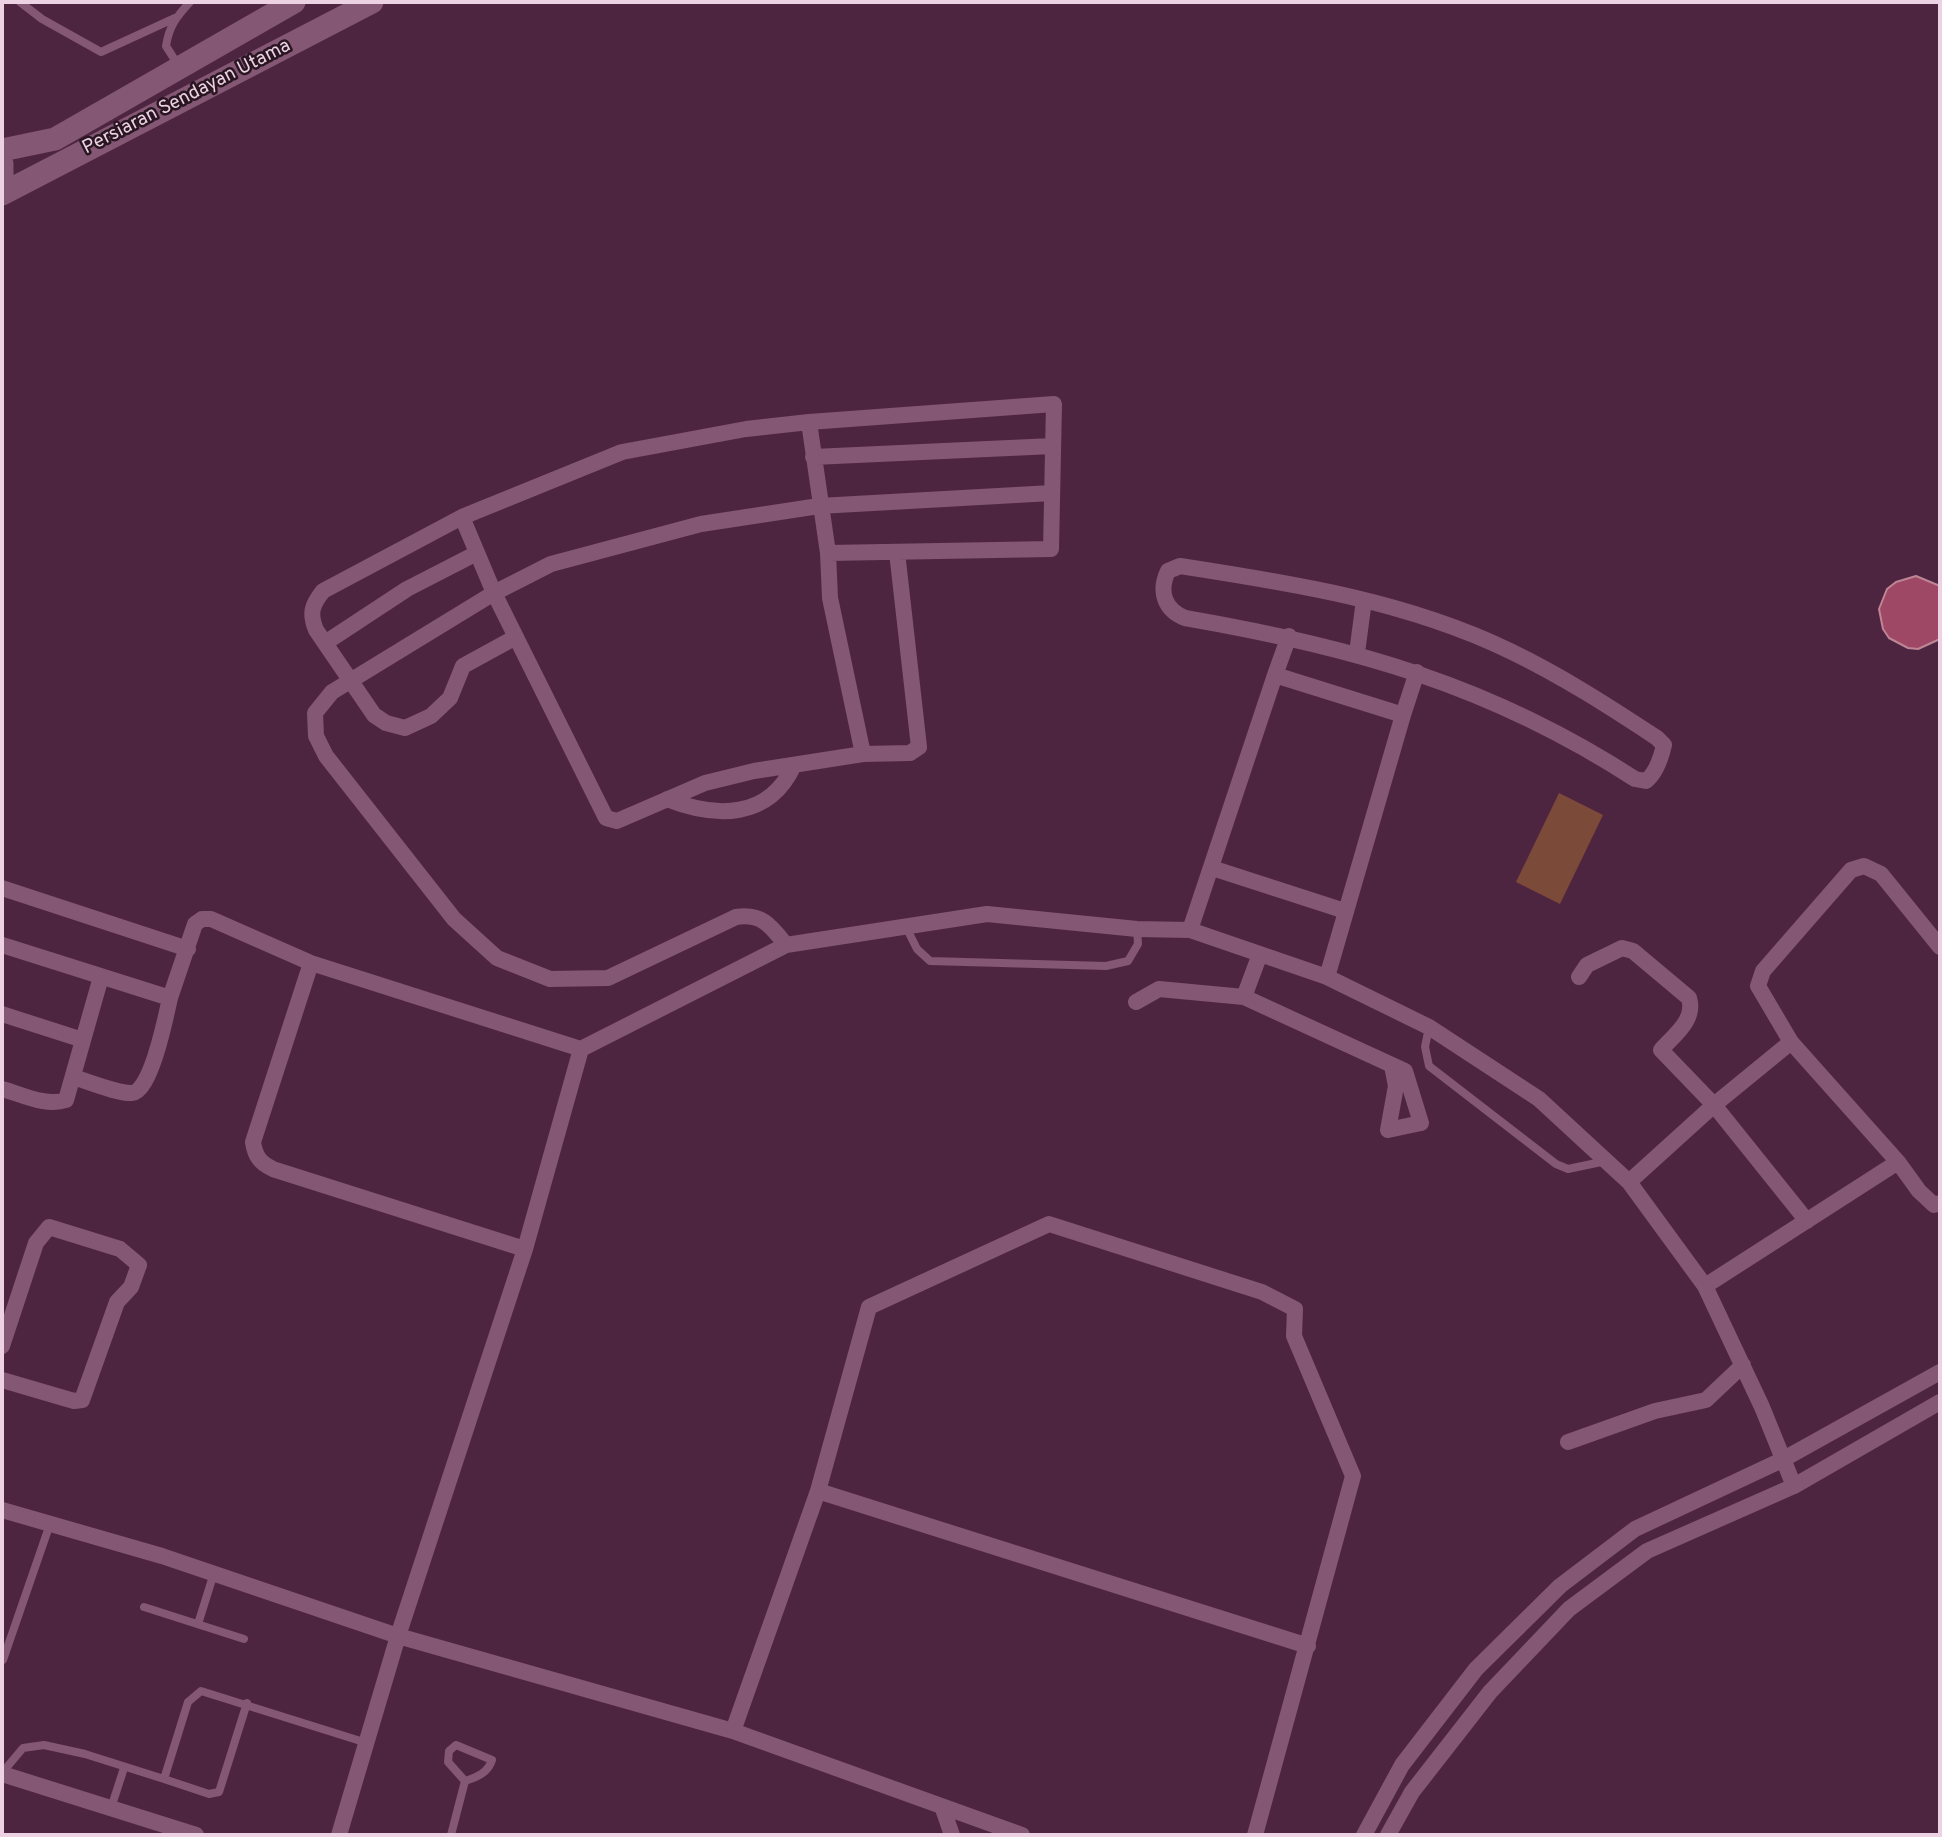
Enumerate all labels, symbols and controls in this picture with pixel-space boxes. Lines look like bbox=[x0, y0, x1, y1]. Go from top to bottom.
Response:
street label: Persiaran Sendayan Utama bbox=[79, 35, 295, 161]

